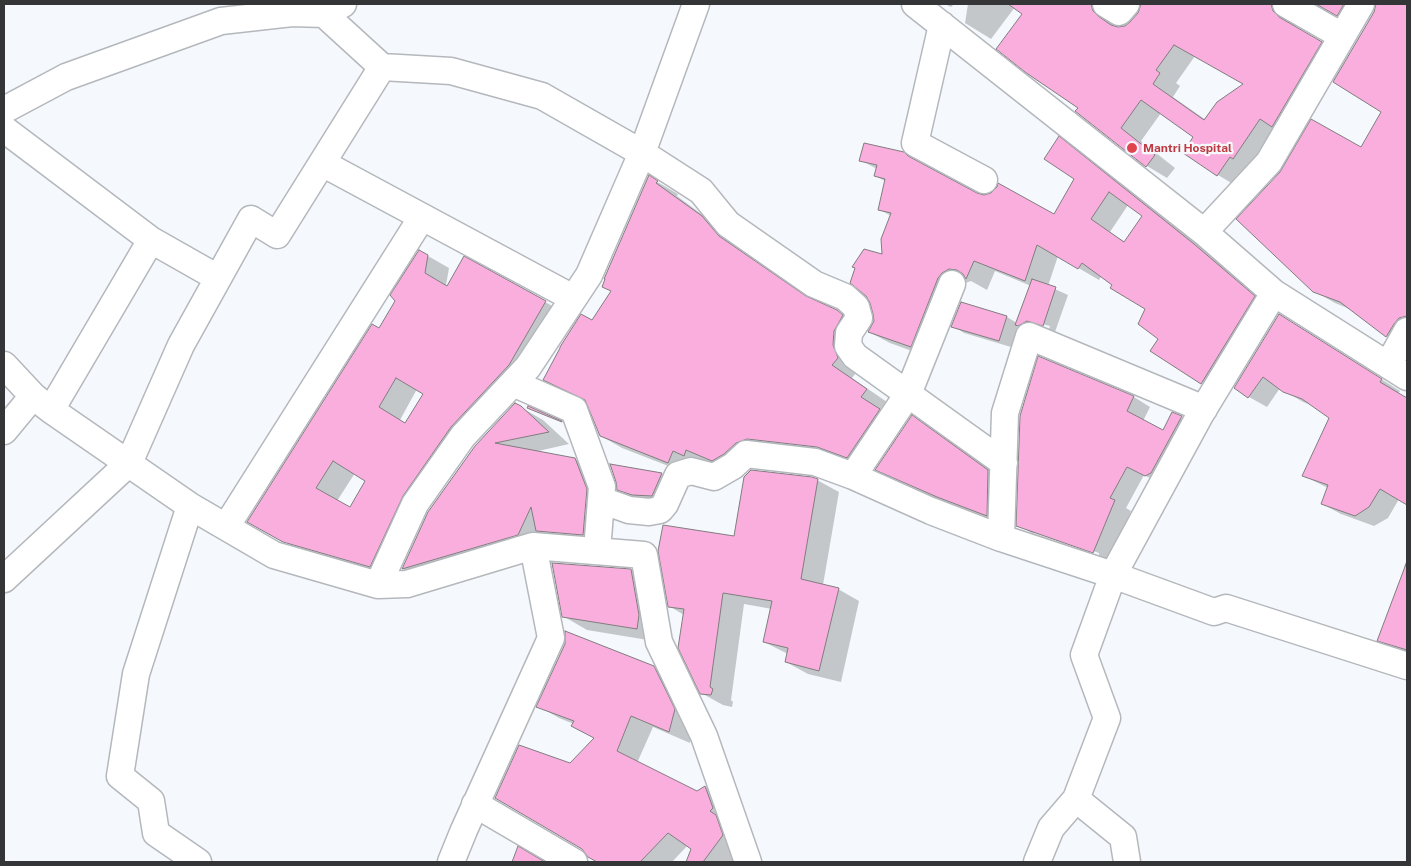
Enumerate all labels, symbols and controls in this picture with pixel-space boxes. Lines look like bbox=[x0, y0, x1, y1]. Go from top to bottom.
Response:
marker: Mantri Hospital bbox=[1125, 141, 1139, 155]
place label: Mantri Hospital bbox=[1143, 141, 1232, 155]

